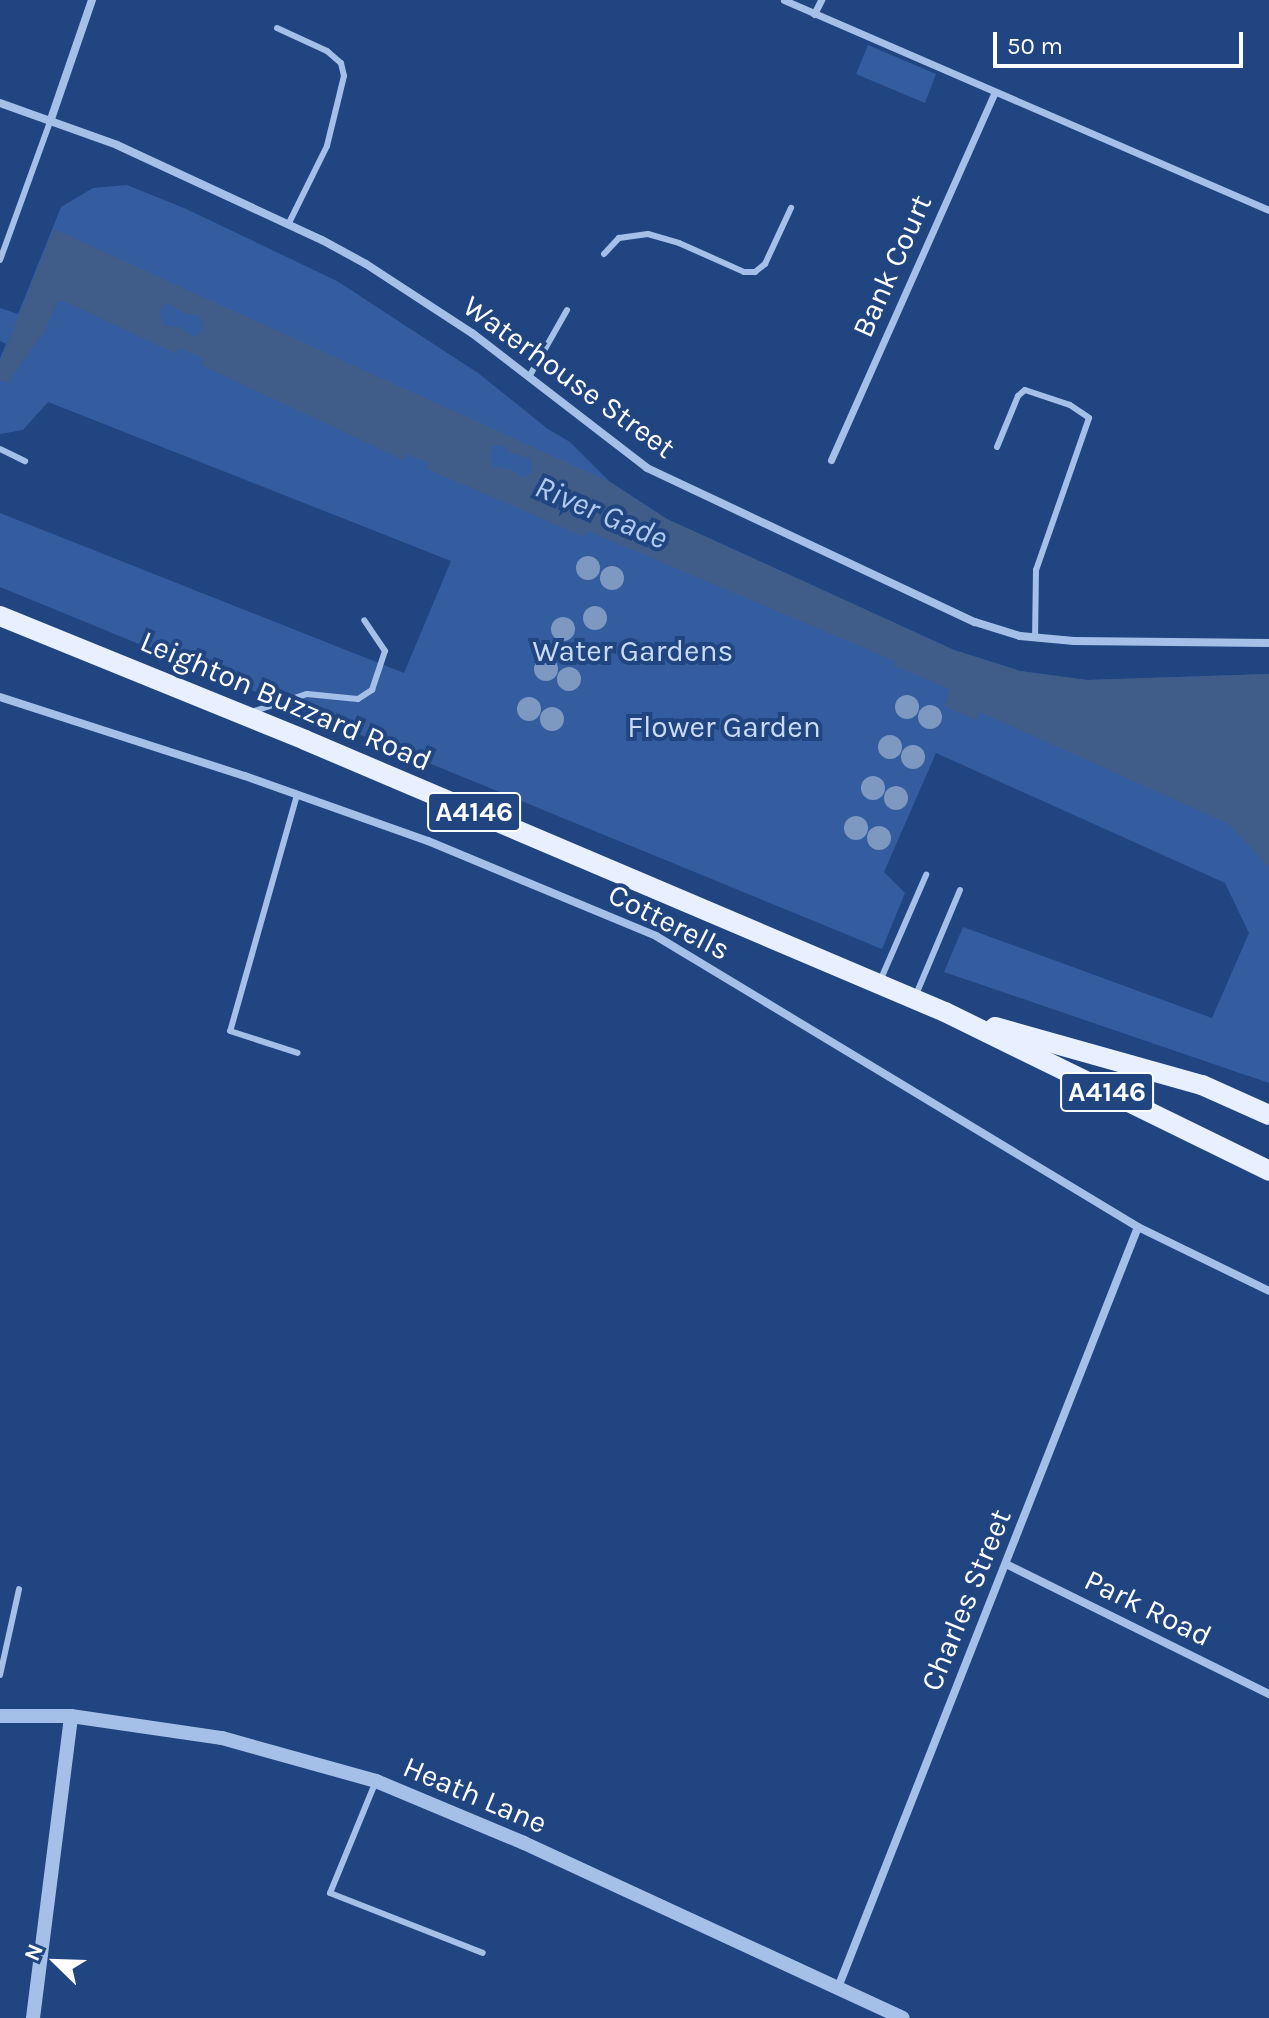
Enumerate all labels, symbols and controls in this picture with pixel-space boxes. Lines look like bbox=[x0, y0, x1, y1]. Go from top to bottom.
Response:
scale bar bbox=[997, 16, 1247, 66]
text: 50 m bbox=[1007, 32, 1063, 60]
street label: Bank Court bbox=[845, 189, 939, 343]
street label: Waterhouse Street bbox=[456, 288, 682, 466]
water label: River Gade bbox=[529, 468, 673, 558]
street label: Leighton Buzzard Road bbox=[135, 623, 437, 779]
park label: Water Gardens bbox=[533, 633, 733, 669]
park label: Flower Garden bbox=[627, 709, 821, 745]
road number: A4146 bbox=[426, 788, 522, 836]
street label: Cotterells bbox=[602, 876, 736, 968]
road number: A4146 bbox=[1059, 1068, 1155, 1116]
street label: Charles Street bbox=[913, 1504, 1019, 1696]
street label: Park Road bbox=[1079, 1562, 1217, 1654]
street label: Heath Lane bbox=[398, 1749, 552, 1841]
north arrow bbox=[16, 1922, 96, 2002]
text: N bbox=[19, 1940, 49, 1965]

